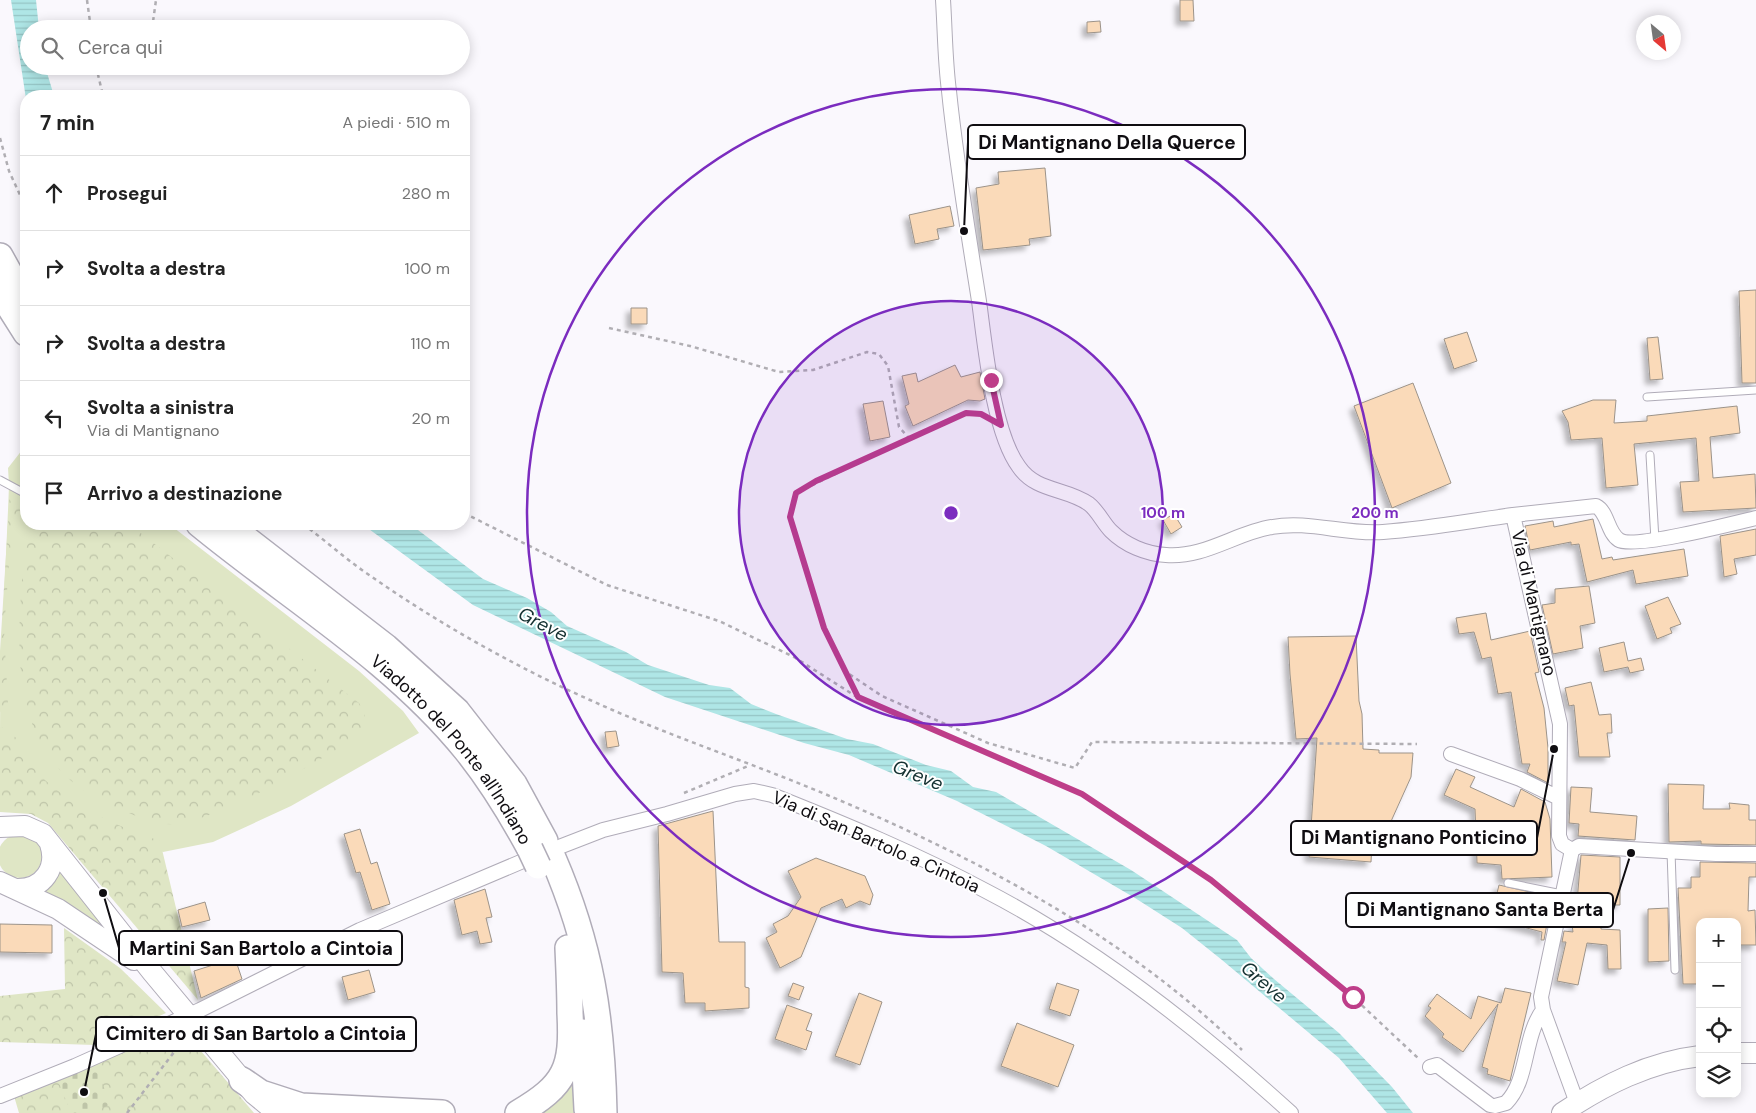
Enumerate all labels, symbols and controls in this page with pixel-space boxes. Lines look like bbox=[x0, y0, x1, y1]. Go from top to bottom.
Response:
north arrow bbox=[1636, 15, 1681, 60]
search box bbox=[20, 20, 470, 75]
icon: search bbox=[38, 34, 66, 62]
text: Cerca qui bbox=[78, 35, 163, 60]
text: 7 min bbox=[40, 109, 95, 137]
text: A piedi · 510 m bbox=[342, 112, 450, 133]
callout: Di Mantignano Della Querce bbox=[968, 125, 1245, 159]
text: Di Mantignano Della Querce bbox=[978, 130, 1236, 155]
icon: ahead bbox=[40, 179, 68, 207]
text: Prosegui bbox=[87, 181, 167, 206]
text: 280 m bbox=[402, 183, 450, 204]
icon: right bbox=[40, 254, 68, 282]
text: Svolta a destra bbox=[87, 256, 226, 281]
text: 100 m bbox=[405, 258, 450, 279]
icon: right bbox=[40, 329, 68, 357]
text: Svolta a destra bbox=[87, 331, 226, 356]
text: 110 m bbox=[411, 333, 450, 354]
route end bbox=[980, 369, 1003, 392]
text: Svolta a sinistra bbox=[87, 395, 234, 420]
icon: left bbox=[40, 404, 68, 432]
text: 20 m bbox=[411, 408, 450, 429]
text: Via di Mantignano bbox=[87, 420, 220, 441]
icon: arrive bbox=[40, 479, 68, 507]
text: Arrivo a destinazione bbox=[87, 481, 282, 506]
text: 100 m bbox=[1141, 503, 1185, 523]
text: 200 m bbox=[1351, 503, 1399, 523]
centre of rings bbox=[942, 504, 960, 522]
street label: Via di Mantignano bbox=[1506, 528, 1562, 678]
water label: Greve bbox=[514, 601, 572, 647]
street label: Viadotto del Ponte all'Indiano bbox=[365, 649, 537, 849]
water label: Greve bbox=[889, 754, 947, 796]
street label: Via di San Bartolo a Cintoia bbox=[768, 785, 984, 899]
callout: Di Mantignano Ponticino bbox=[1291, 821, 1537, 855]
text: Di Mantignano Ponticino bbox=[1301, 825, 1527, 850]
callout: Di Mantignano Santa Berta bbox=[1346, 893, 1613, 927]
text: Di Mantignano Santa Berta bbox=[1356, 897, 1604, 922]
map controls bbox=[1696, 918, 1741, 1098]
button: + bbox=[1696, 918, 1741, 963]
callout: Martini San Bartolo a Cintoia bbox=[119, 931, 402, 965]
text: Martini San Bartolo a Cintoia bbox=[129, 936, 393, 961]
water label: Greve bbox=[1236, 956, 1292, 1009]
button: − bbox=[1696, 963, 1741, 1008]
route start bbox=[1342, 986, 1365, 1009]
button: locate bbox=[1696, 1008, 1741, 1053]
callout: Cimitero di San Bartolo a Cintoia bbox=[96, 1017, 416, 1051]
text: Cimitero di San Bartolo a Cintoia bbox=[106, 1021, 406, 1046]
button: layers bbox=[1696, 1053, 1741, 1098]

